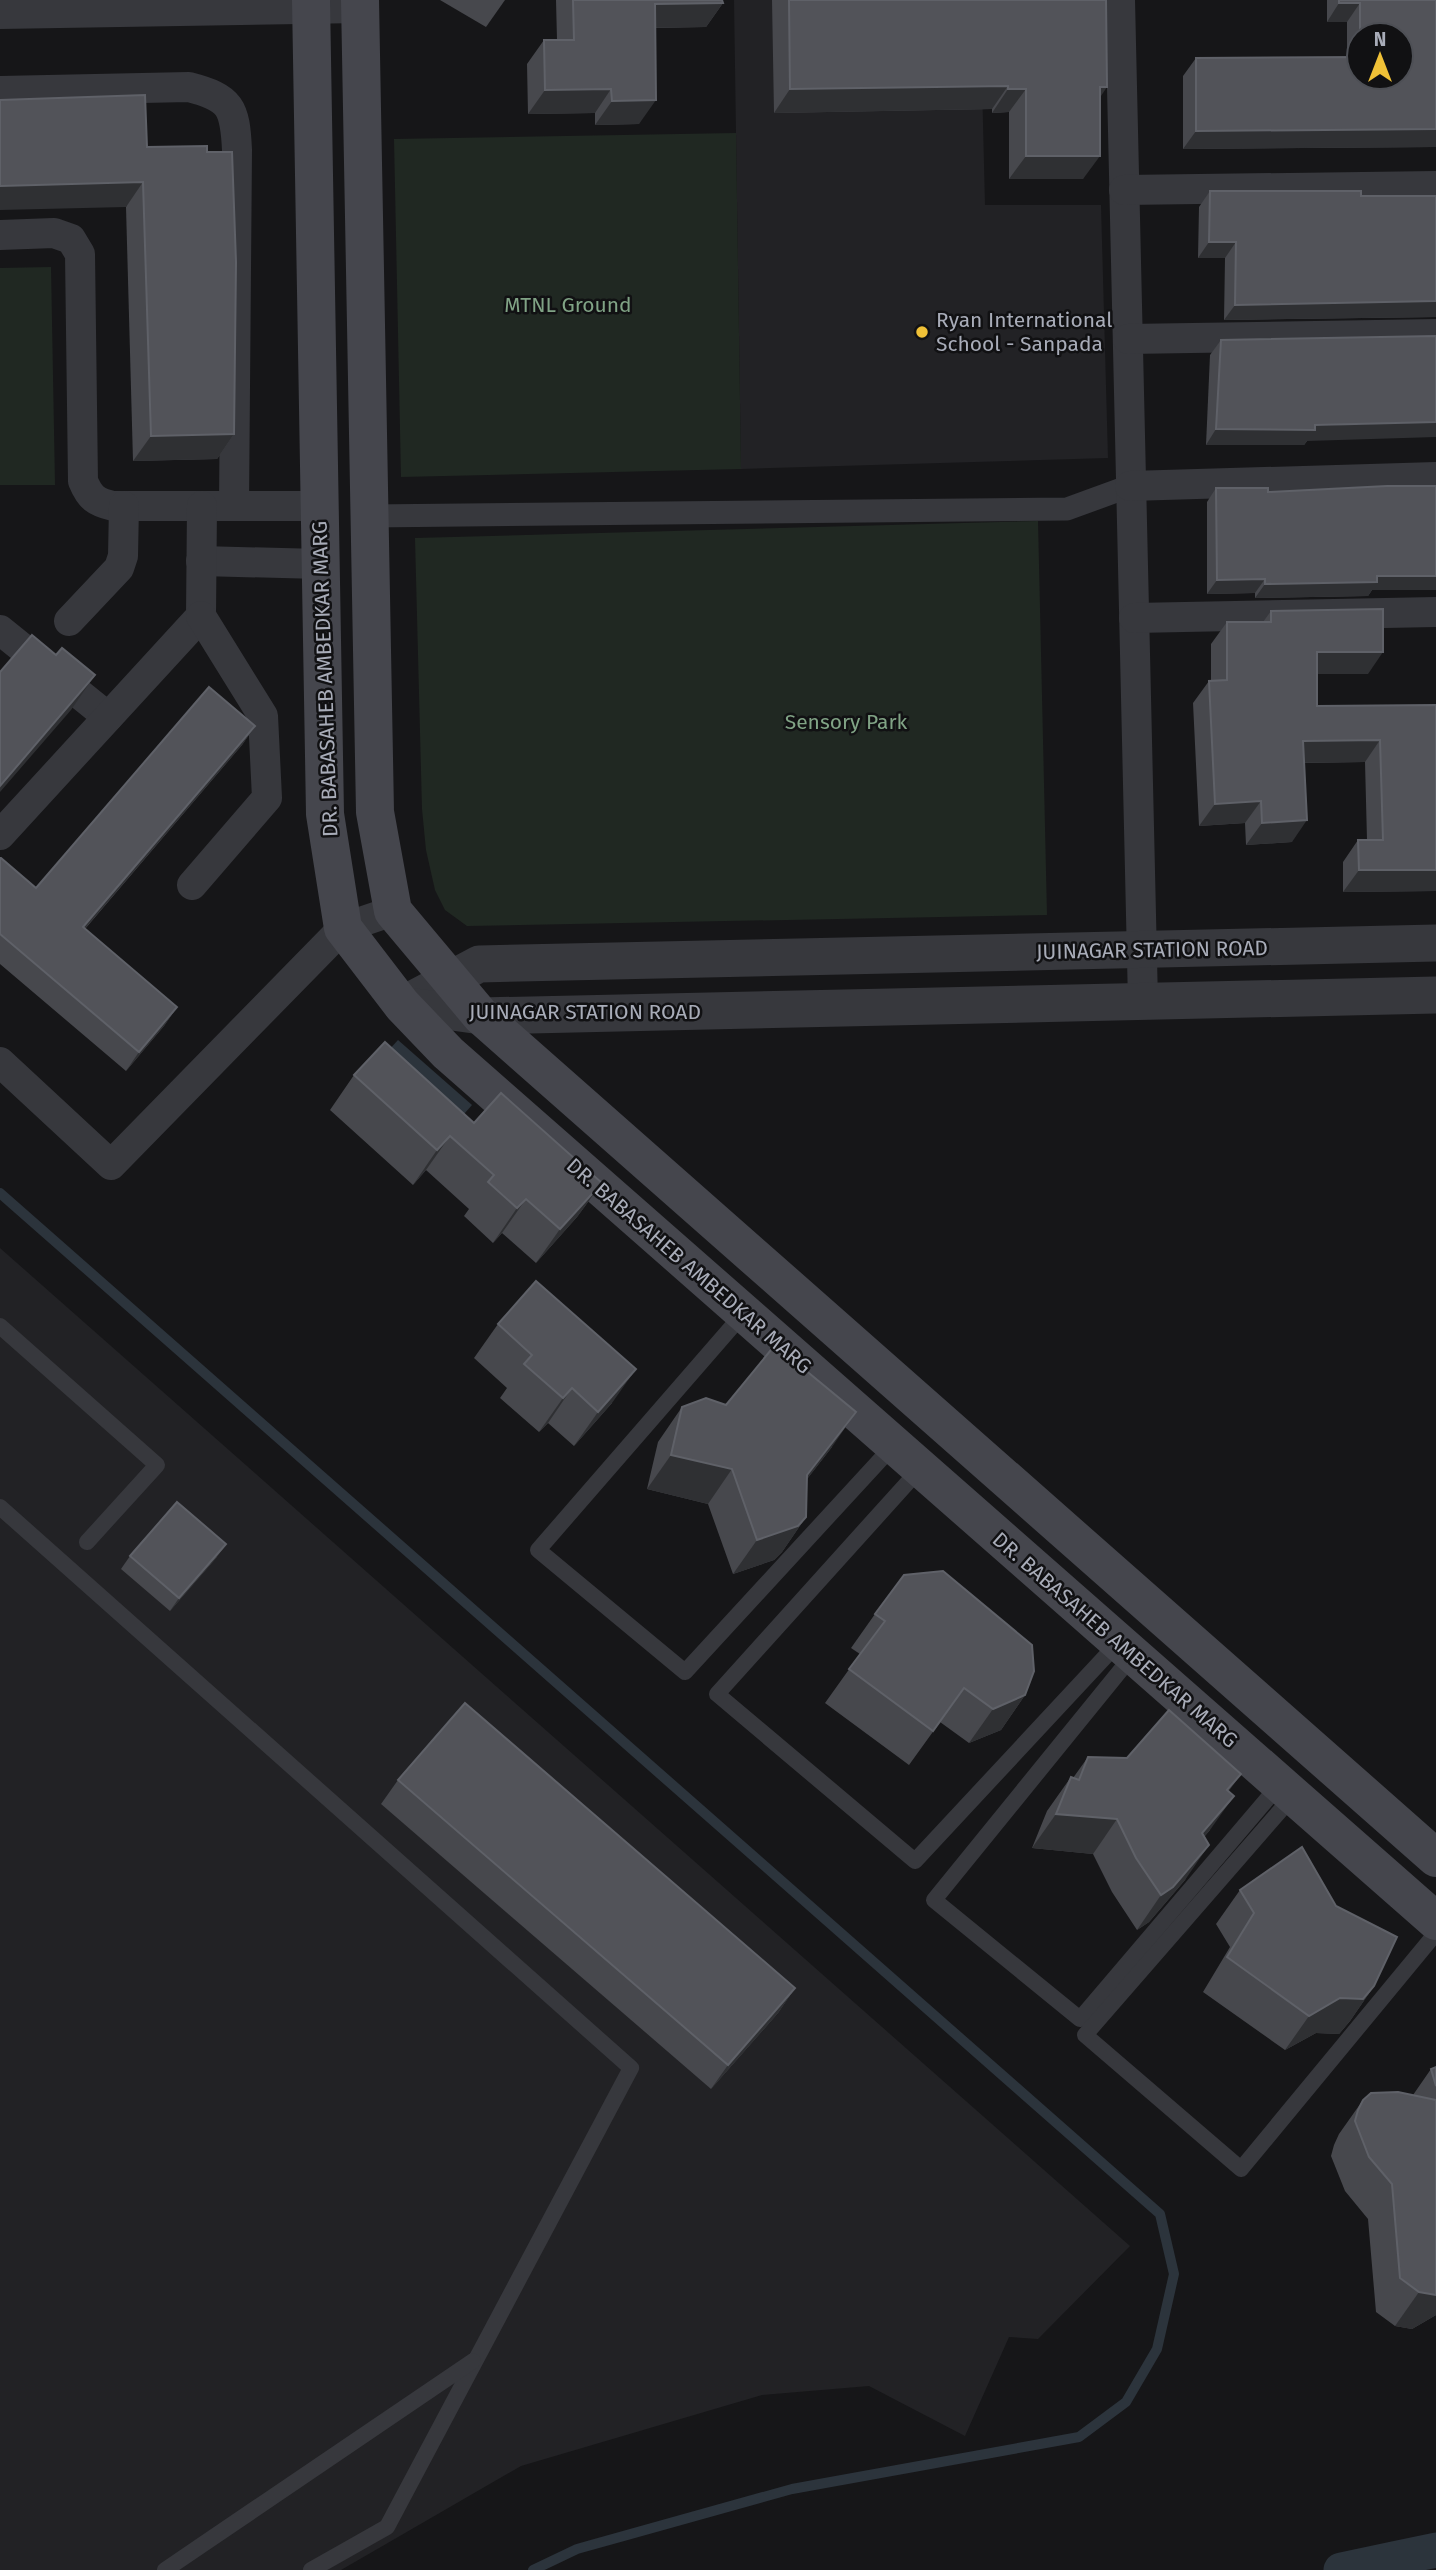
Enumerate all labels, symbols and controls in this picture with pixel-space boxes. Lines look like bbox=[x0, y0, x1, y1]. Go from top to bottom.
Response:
north arrow bbox=[1345, 21, 1415, 91]
text: N bbox=[1374, 28, 1386, 51]
park label: MTNL Ground bbox=[504, 292, 632, 318]
place label: Ryan International School - Sanpada bbox=[936, 307, 1112, 357]
marker: Ryan International School - Sanpada bbox=[914, 324, 930, 340]
street label: DR. BABASAHEB AMBEDKAR MARG bbox=[306, 521, 344, 837]
park label: Sensory Park bbox=[785, 709, 908, 735]
street label: JUINAGAR STATION ROAD bbox=[1036, 935, 1268, 965]
street label: JUINAGAR STATION ROAD bbox=[469, 999, 701, 1025]
street label: DR. BABASAHEB AMBEDKAR MARG bbox=[561, 1152, 817, 1380]
street label: DR. BABASAHEB AMBEDKAR MARG bbox=[987, 1526, 1243, 1754]

